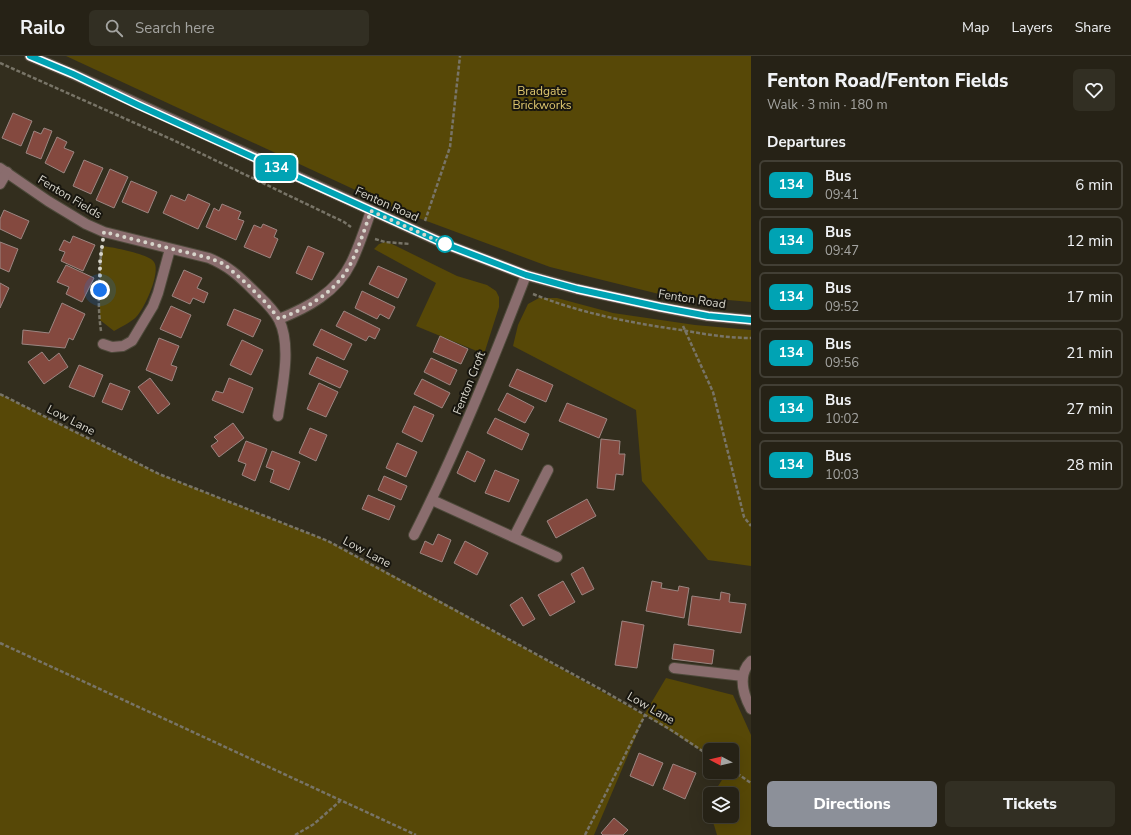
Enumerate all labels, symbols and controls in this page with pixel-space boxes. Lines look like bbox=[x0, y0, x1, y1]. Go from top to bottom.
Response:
search box bbox=[89, 10, 369, 46]
text: Railo bbox=[20, 15, 65, 41]
icon: search bbox=[103, 17, 125, 39]
text: Search here bbox=[135, 18, 215, 38]
text: Map bbox=[962, 18, 989, 37]
text: Layers bbox=[1011, 18, 1053, 37]
text: Share bbox=[1075, 18, 1111, 37]
text: Fenton Road/Fenton Fields bbox=[767, 68, 1008, 94]
button: heart bbox=[1073, 69, 1115, 111]
park label: Bradgate Brickworks bbox=[512, 83, 572, 113]
text: Walk · 3 min · 180 m bbox=[767, 96, 888, 114]
text: Departures bbox=[767, 132, 846, 152]
line badge: 134 bbox=[253, 155, 299, 181]
text: 134 bbox=[263, 158, 289, 177]
text: Bus bbox=[825, 166, 851, 186]
street label: Fenton Fields bbox=[35, 172, 105, 223]
text: 134 bbox=[778, 175, 804, 194]
text: 6 min bbox=[1075, 175, 1113, 195]
street label: Fenton Road bbox=[353, 183, 421, 225]
text: 09:41 bbox=[825, 186, 859, 204]
text: Bus bbox=[825, 222, 851, 242]
text: 134 bbox=[778, 231, 804, 250]
text: 12 min bbox=[1066, 231, 1113, 251]
unlabelled marker bbox=[436, 235, 454, 253]
text: 09:47 bbox=[825, 242, 859, 260]
text: Bus bbox=[825, 278, 851, 298]
your location bbox=[90, 280, 110, 300]
street label: Fenton Road bbox=[657, 286, 727, 312]
text: 134 bbox=[778, 287, 804, 306]
text: 17 min bbox=[1066, 287, 1113, 307]
text: 09:52 bbox=[825, 298, 859, 316]
text: Bus bbox=[825, 334, 851, 354]
text: 134 bbox=[778, 343, 804, 362]
text: 21 min bbox=[1066, 343, 1113, 363]
street label: Fenton Croft bbox=[449, 348, 489, 417]
text: 09:56 bbox=[825, 354, 859, 372]
text: Bus bbox=[825, 390, 851, 410]
text: 134 bbox=[778, 399, 804, 418]
text: 27 min bbox=[1066, 399, 1113, 419]
street label: Low Lane bbox=[44, 401, 98, 439]
text: 10:02 bbox=[825, 410, 859, 428]
text: Bus bbox=[825, 446, 851, 466]
text: 134 bbox=[778, 455, 804, 474]
text: 28 min bbox=[1066, 455, 1113, 475]
text: 10:03 bbox=[825, 466, 859, 484]
street label: Low Lane bbox=[340, 533, 394, 571]
street label: Low Lane bbox=[624, 688, 678, 728]
north arrow bbox=[703, 743, 739, 779]
map controls bbox=[703, 743, 739, 823]
button: Directions bbox=[767, 781, 937, 827]
button: Tickets bbox=[945, 781, 1115, 827]
button: layers bbox=[703, 787, 739, 823]

